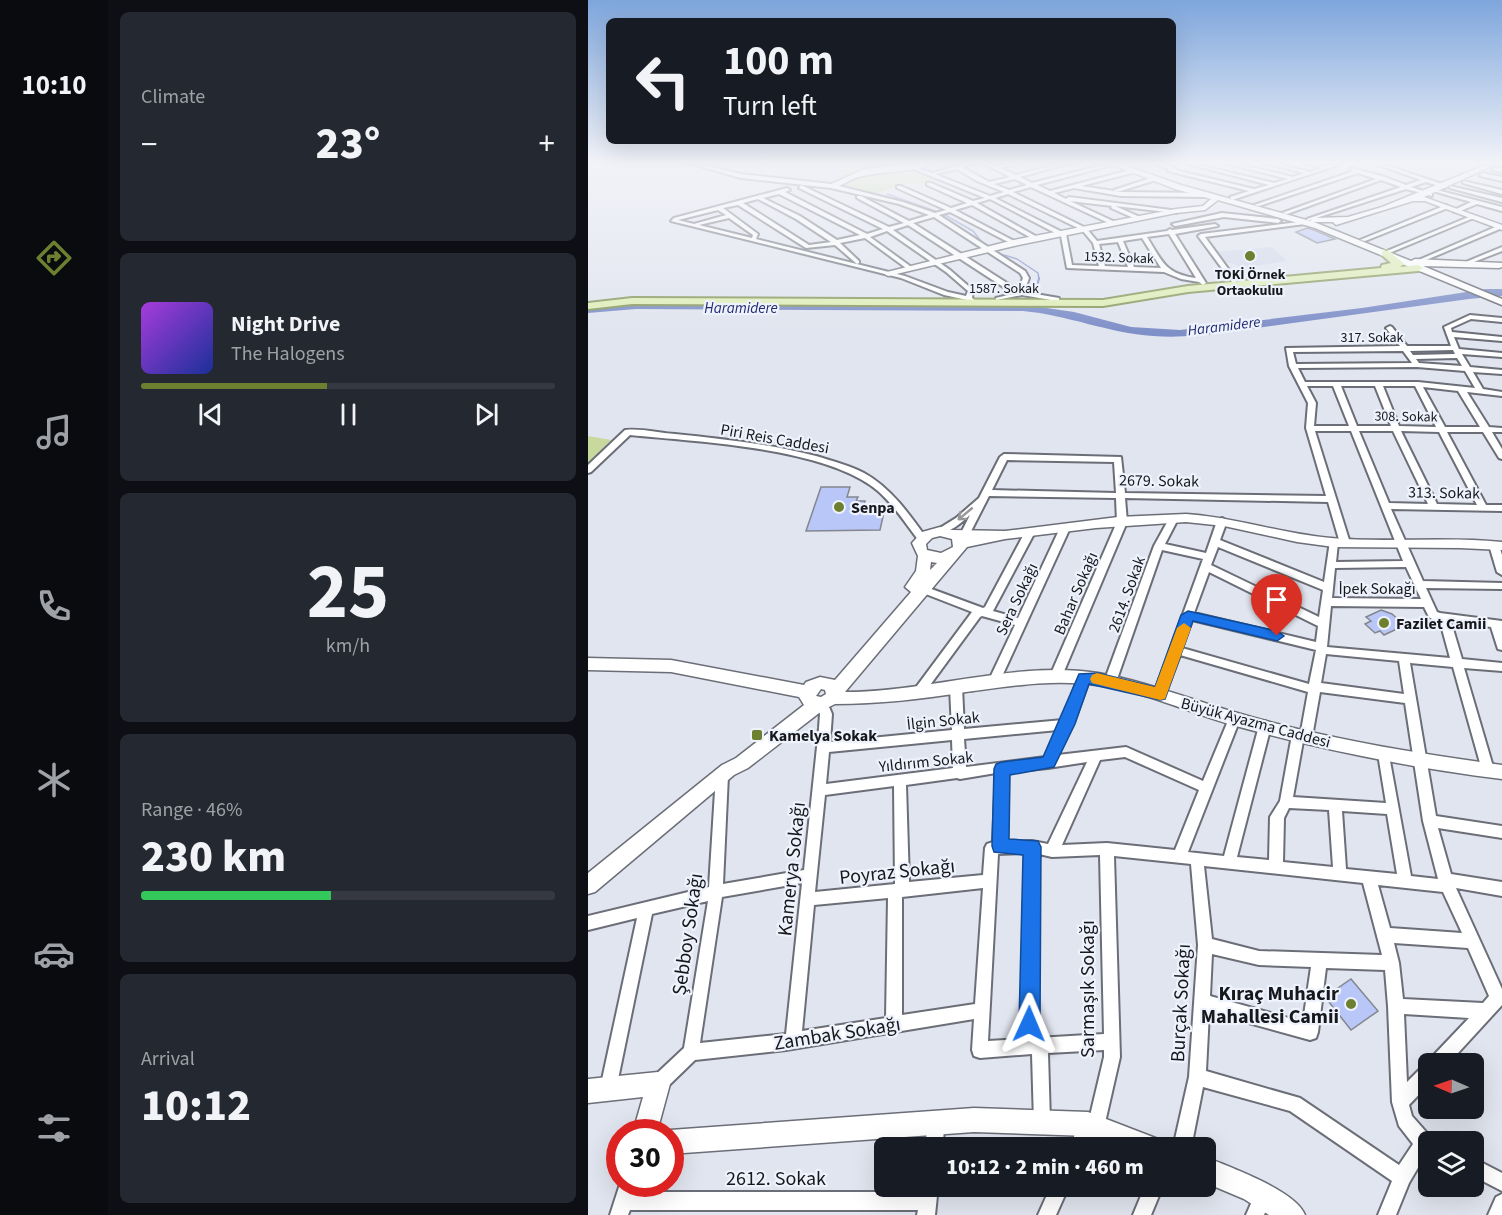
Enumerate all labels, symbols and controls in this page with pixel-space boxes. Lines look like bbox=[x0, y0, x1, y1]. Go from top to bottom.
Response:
text: 100 m bbox=[723, 31, 834, 91]
icon: left bbox=[624, 42, 702, 120]
text: 10:10 bbox=[21, 66, 87, 105]
text: Climate bbox=[141, 83, 205, 111]
text: Turn left bbox=[723, 87, 817, 126]
text: 23° bbox=[316, 112, 380, 176]
text: − bbox=[141, 121, 157, 168]
text: + bbox=[539, 121, 555, 168]
icon: directions bbox=[33, 237, 75, 279]
street label: 1532. Sokak bbox=[1084, 247, 1154, 269]
marker: TOKİ Örnek Ortaokulıu bbox=[1243, 249, 1257, 263]
place label: TOKİ Örnek Ortaokulıu bbox=[1215, 265, 1286, 301]
street label: 1587. Sokak bbox=[969, 279, 1039, 299]
water label: Haramidere bbox=[704, 298, 778, 319]
text: Night Drive bbox=[231, 308, 340, 340]
water label: Haramidere bbox=[1186, 312, 1262, 341]
street label: 317. Sokak bbox=[1341, 328, 1404, 348]
text: The Halogens bbox=[231, 340, 345, 368]
icon: previous bbox=[194, 398, 227, 431]
icon: pause bbox=[332, 398, 365, 431]
icon: next bbox=[470, 398, 503, 431]
street label: 308. Sokak bbox=[1374, 406, 1438, 428]
icon: music bbox=[33, 411, 75, 453]
street label: Piri Reis Caddesi bbox=[719, 419, 831, 459]
street label: 2679. Sokak bbox=[1119, 469, 1199, 493]
street label: 313. Sokak bbox=[1408, 481, 1480, 505]
place label: Senpa bbox=[851, 497, 895, 519]
marker: Senpa bbox=[832, 500, 846, 514]
one-way arrow bbox=[958, 507, 973, 521]
text: 25 bbox=[307, 537, 389, 648]
street label: Bahar Sokağı bbox=[1049, 549, 1103, 638]
street label: 2614. Sokak bbox=[1103, 553, 1151, 636]
street label: Sera Sokağı bbox=[990, 559, 1043, 639]
pin bbox=[1251, 574, 1302, 636]
street label: İpek Sokağı bbox=[1338, 578, 1416, 600]
icon: arrive bbox=[1260, 583, 1293, 616]
icon: phone bbox=[33, 585, 75, 627]
place label: Fazilet Camii bbox=[1396, 613, 1486, 635]
marker: Fazilet Camii bbox=[1377, 616, 1391, 630]
text: km/h bbox=[326, 632, 370, 660]
street label: Büyük Ayazma Caddesi bbox=[1178, 692, 1333, 754]
street label: İlgin Sokak bbox=[906, 706, 981, 736]
place label: Kamelya Sokak bbox=[769, 725, 877, 747]
marker: Kamelya Sokak bbox=[750, 728, 764, 742]
street label: Yıldırım Sokak bbox=[877, 746, 974, 778]
icon: climate bbox=[33, 759, 75, 801]
text: Range · 46% bbox=[141, 796, 242, 824]
street label: Kamerya Sokağı bbox=[771, 801, 813, 938]
text: 230 km bbox=[141, 825, 286, 889]
street label: Poyraz Sokağı bbox=[838, 852, 956, 892]
street label: Şebboy Sokağı bbox=[666, 871, 710, 997]
street label: Sarmaşık Sokağı bbox=[1074, 920, 1102, 1058]
icon: car bbox=[33, 933, 75, 975]
street label: Burçak Sokağı bbox=[1164, 943, 1198, 1063]
place label: Kıraç Muhacir Mahallesi Camii bbox=[1201, 980, 1339, 1031]
position arrow bbox=[997, 992, 1061, 1056]
marker: Kıraç Muhacir Mahallesi Camii bbox=[1344, 997, 1358, 1011]
street label: Zambak Sokağı bbox=[772, 1010, 903, 1058]
text: Arrival bbox=[141, 1045, 195, 1073]
north arrow bbox=[1418, 1053, 1484, 1119]
map controls bbox=[1418, 1053, 1484, 1197]
text: 10:12 bbox=[141, 1074, 251, 1138]
icon: filters bbox=[33, 1107, 75, 1149]
speed limit sign: 30 bbox=[606, 1119, 684, 1197]
button: layers bbox=[1418, 1131, 1484, 1197]
text: 10:12 · 2 min · 460 m bbox=[946, 1151, 1144, 1183]
street label: 2612. Sokak bbox=[726, 1165, 826, 1193]

